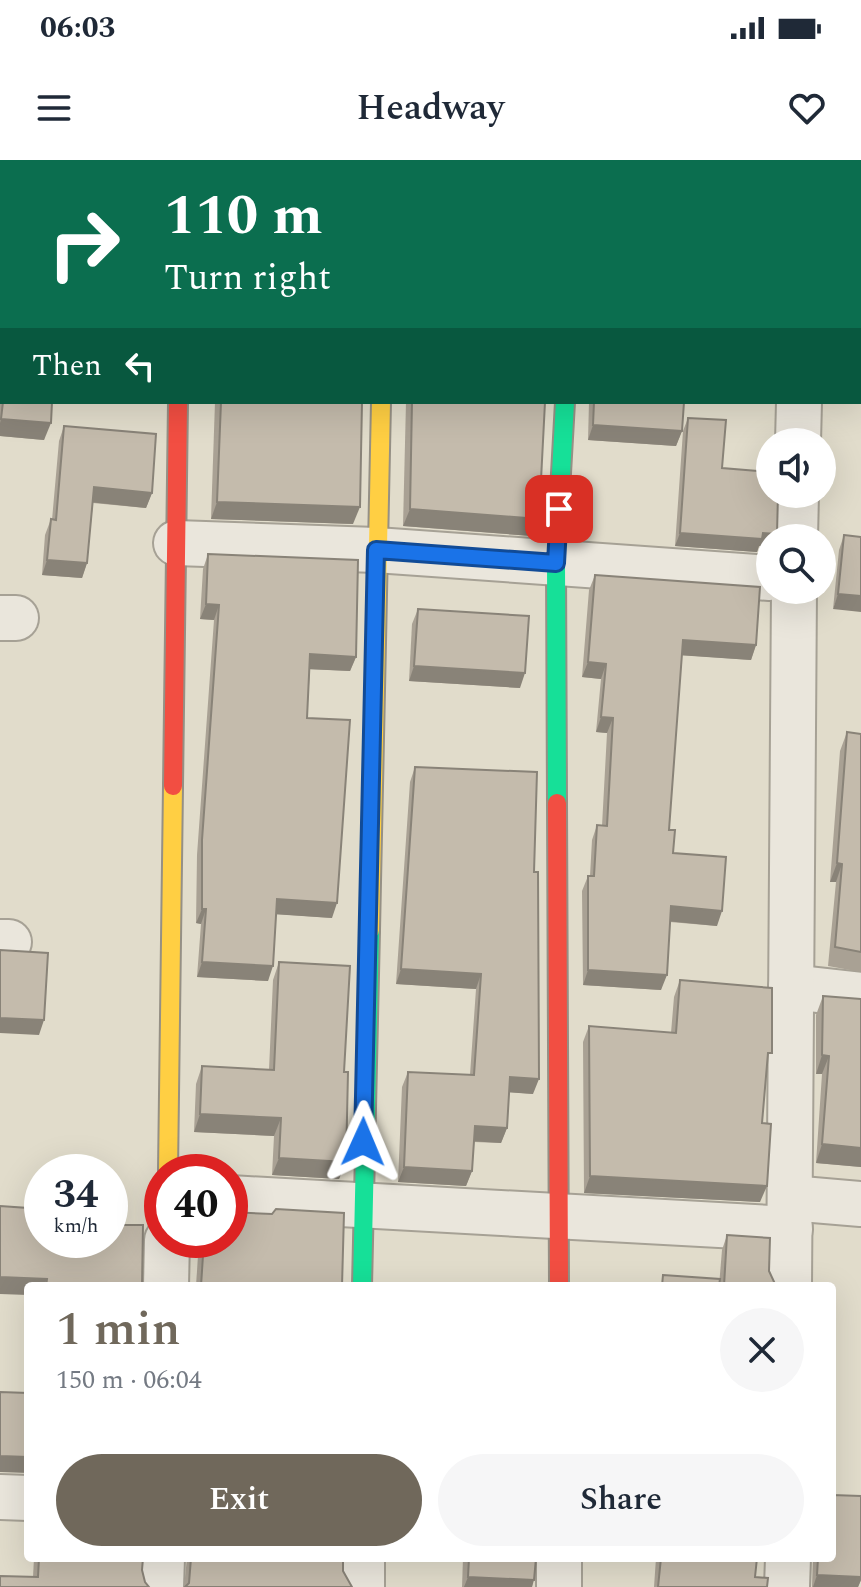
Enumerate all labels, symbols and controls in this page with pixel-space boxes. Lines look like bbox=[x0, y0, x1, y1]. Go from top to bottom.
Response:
text: 06:03 bbox=[40, 5, 115, 51]
text: Headway bbox=[356, 81, 505, 136]
icon: menu bbox=[32, 86, 76, 130]
icon: heart bbox=[785, 86, 829, 130]
text: 110 m bbox=[164, 174, 323, 259]
icon: right bbox=[32, 192, 136, 296]
text: Turn right bbox=[164, 251, 331, 306]
text: Then bbox=[32, 343, 102, 389]
icon: left bbox=[118, 344, 162, 388]
map controls bbox=[756, 428, 836, 604]
button: sound bbox=[756, 428, 836, 508]
pin bbox=[525, 475, 593, 543]
icon: arrive bbox=[537, 487, 581, 531]
button: search bbox=[756, 524, 836, 604]
position arrow bbox=[321, 1100, 405, 1184]
speed limit sign: 40 bbox=[144, 1154, 248, 1258]
text: 34 bbox=[54, 1165, 98, 1226]
text: km/h bbox=[54, 1211, 99, 1241]
text: 1 min bbox=[56, 1293, 181, 1366]
button: close bbox=[720, 1308, 804, 1392]
text: 150 m · 06:04 bbox=[56, 1360, 202, 1400]
button: Exit bbox=[56, 1454, 422, 1546]
button: Share bbox=[438, 1454, 804, 1546]

